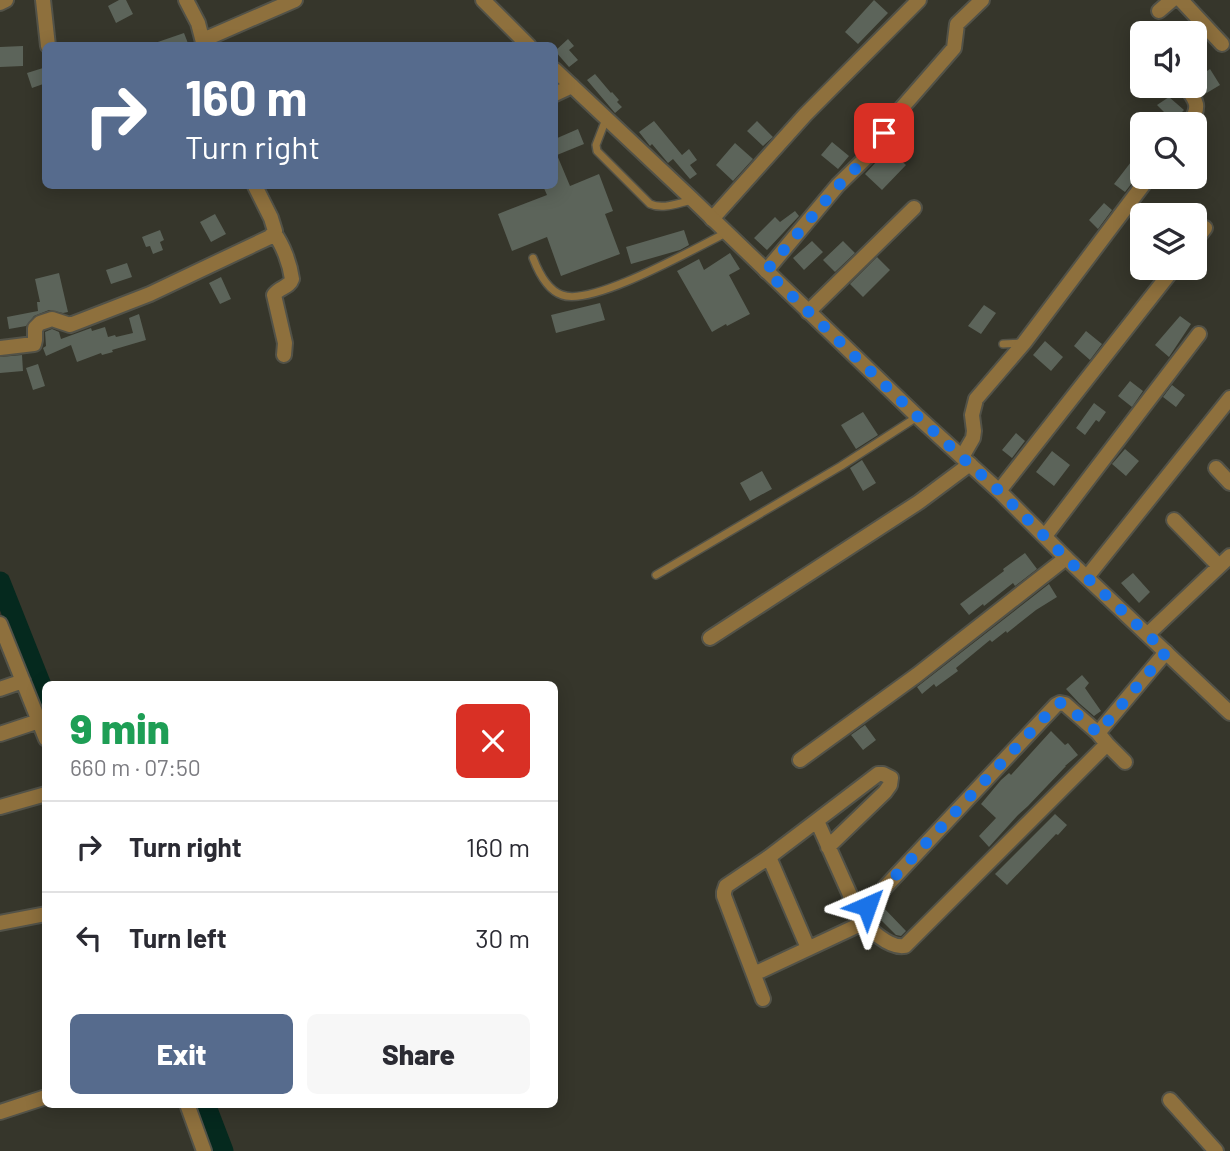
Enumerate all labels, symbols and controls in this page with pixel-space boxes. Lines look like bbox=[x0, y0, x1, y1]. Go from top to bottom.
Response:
map controls bbox=[1130, 21, 1207, 280]
button: sound bbox=[1130, 21, 1207, 98]
text: 160 m bbox=[185, 67, 307, 126]
icon: right bbox=[70, 70, 161, 161]
pin bbox=[854, 103, 914, 163]
button: search bbox=[1130, 112, 1207, 189]
icon: arrive bbox=[865, 114, 903, 152]
text: Turn right bbox=[185, 127, 320, 165]
button: layers bbox=[1130, 203, 1207, 280]
text: 9 min bbox=[70, 702, 170, 752]
button: close bbox=[456, 704, 530, 778]
text: 660 m · 07:50 bbox=[70, 753, 201, 781]
icon: right bbox=[70, 828, 108, 866]
text: Turn right bbox=[129, 831, 242, 862]
text: 160 m bbox=[466, 831, 530, 862]
position arrow bbox=[830, 869, 904, 943]
icon: left bbox=[70, 919, 108, 957]
text: Turn left bbox=[129, 922, 227, 953]
text: 30 m bbox=[475, 922, 530, 953]
button: Exit bbox=[70, 1014, 293, 1094]
button: Share bbox=[307, 1014, 530, 1094]

